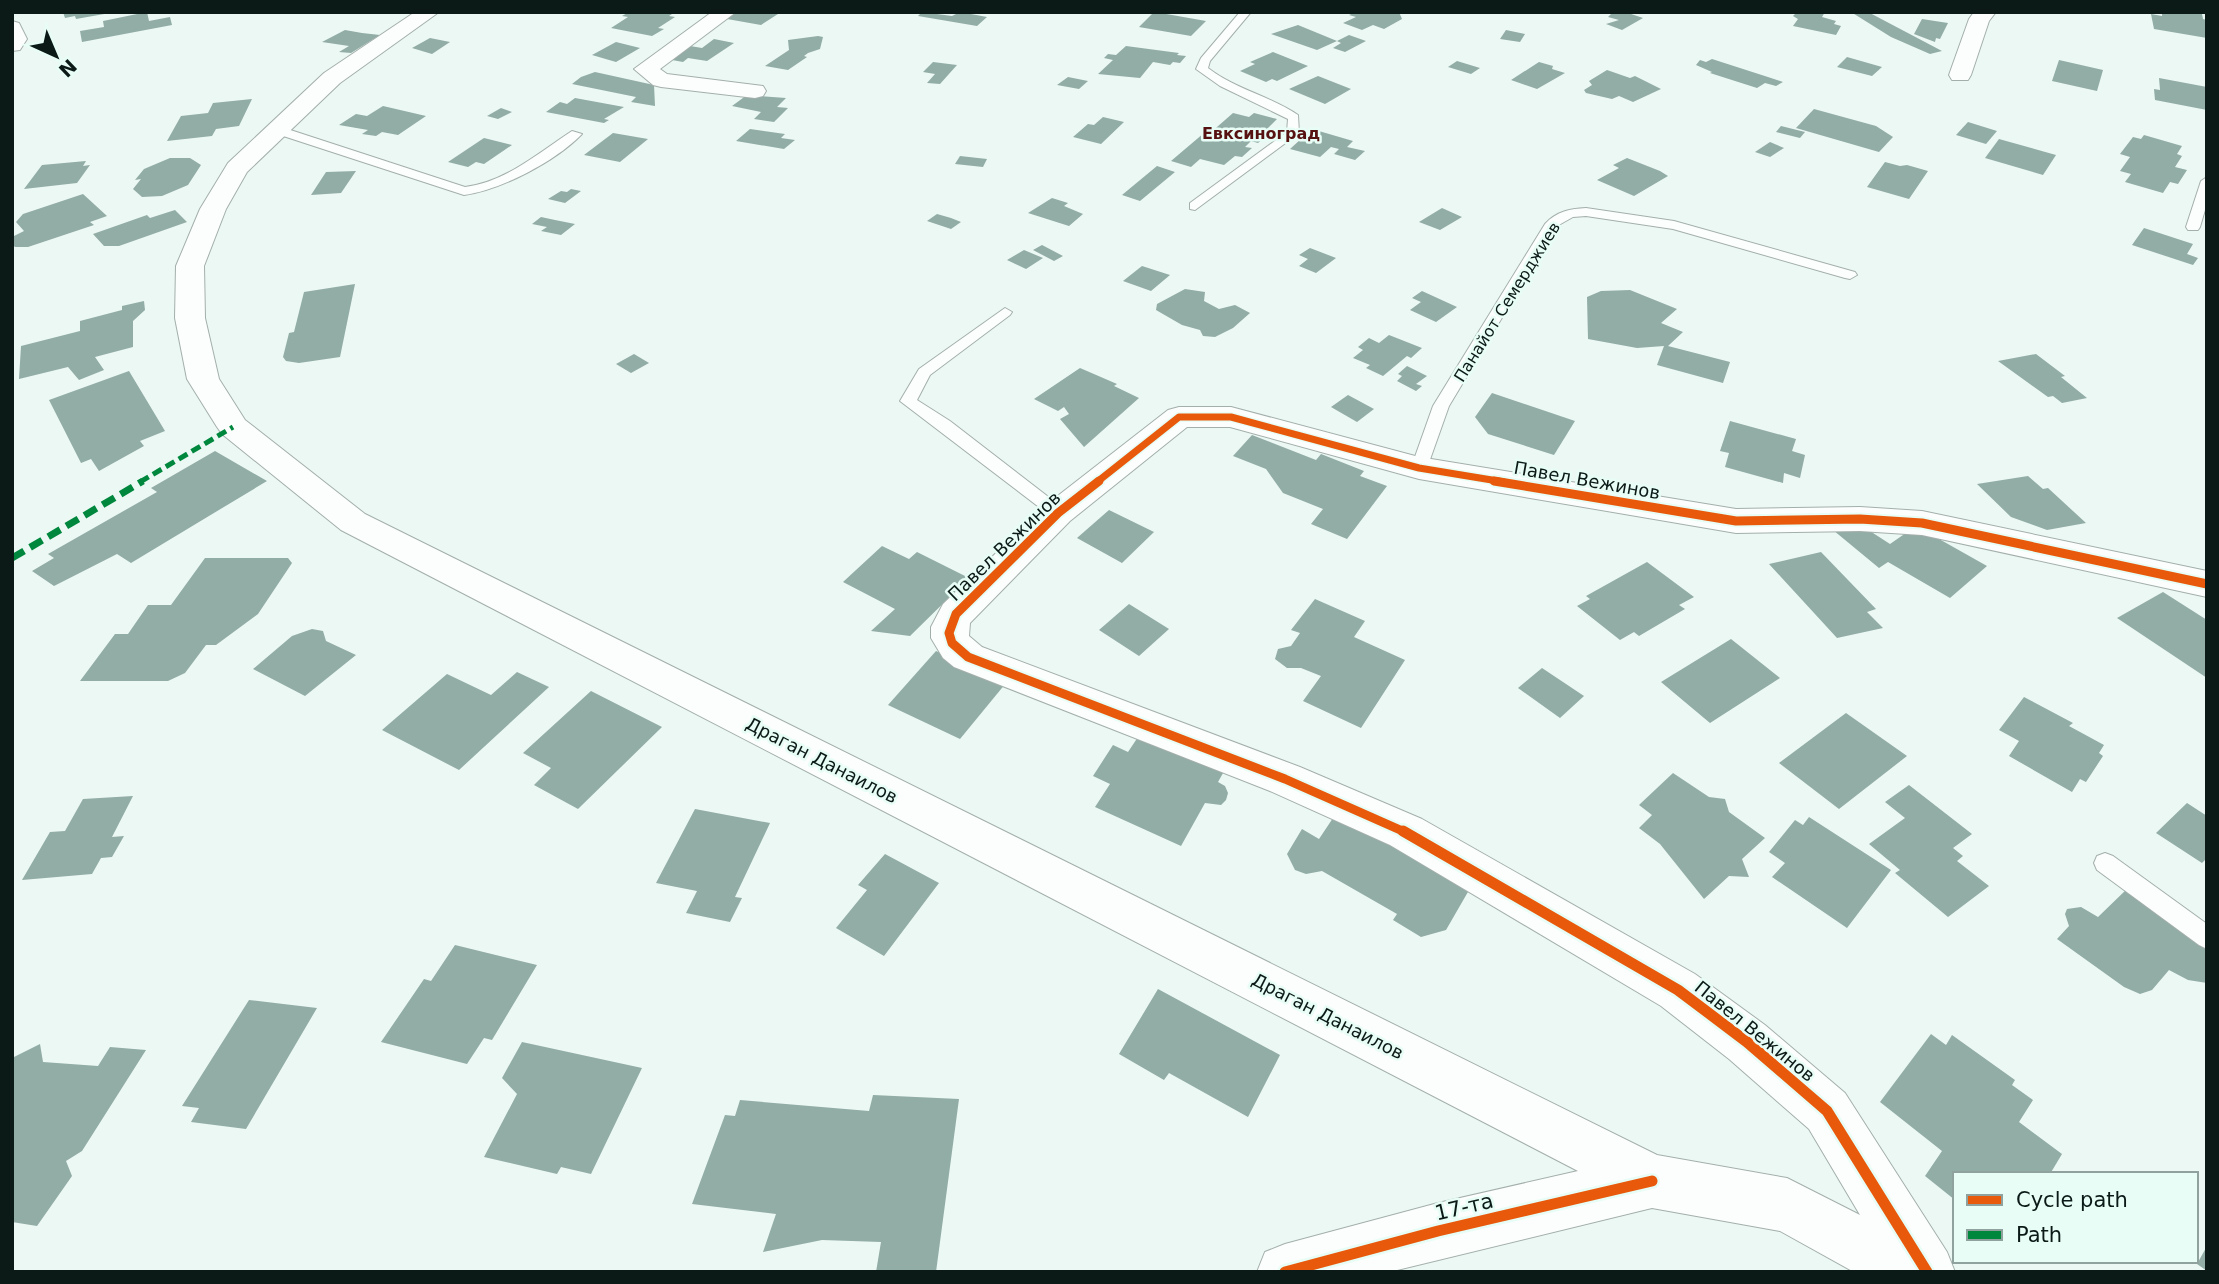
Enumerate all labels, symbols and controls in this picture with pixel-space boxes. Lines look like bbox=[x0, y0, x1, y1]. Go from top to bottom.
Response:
north arrow bbox=[21, 21, 91, 91]
text: N bbox=[54, 55, 81, 82]
district label: Евксиноград bbox=[1202, 124, 1320, 143]
street label: Панайот Семерджиев bbox=[1450, 219, 1564, 385]
street label: Павел Вежинов bbox=[1512, 457, 1662, 503]
street label: Павел Вежинов bbox=[943, 487, 1065, 605]
street label: Драган Данаилов bbox=[743, 713, 901, 807]
street label: Драган Данаилов bbox=[1249, 969, 1407, 1063]
street label: Павел Вежинов bbox=[1691, 976, 1819, 1086]
legend bbox=[1953, 1172, 2198, 1263]
text: Cycle path bbox=[2016, 1188, 2128, 1212]
street label: 17-та bbox=[1432, 1189, 1496, 1225]
text: Path bbox=[2016, 1223, 2062, 1247]

